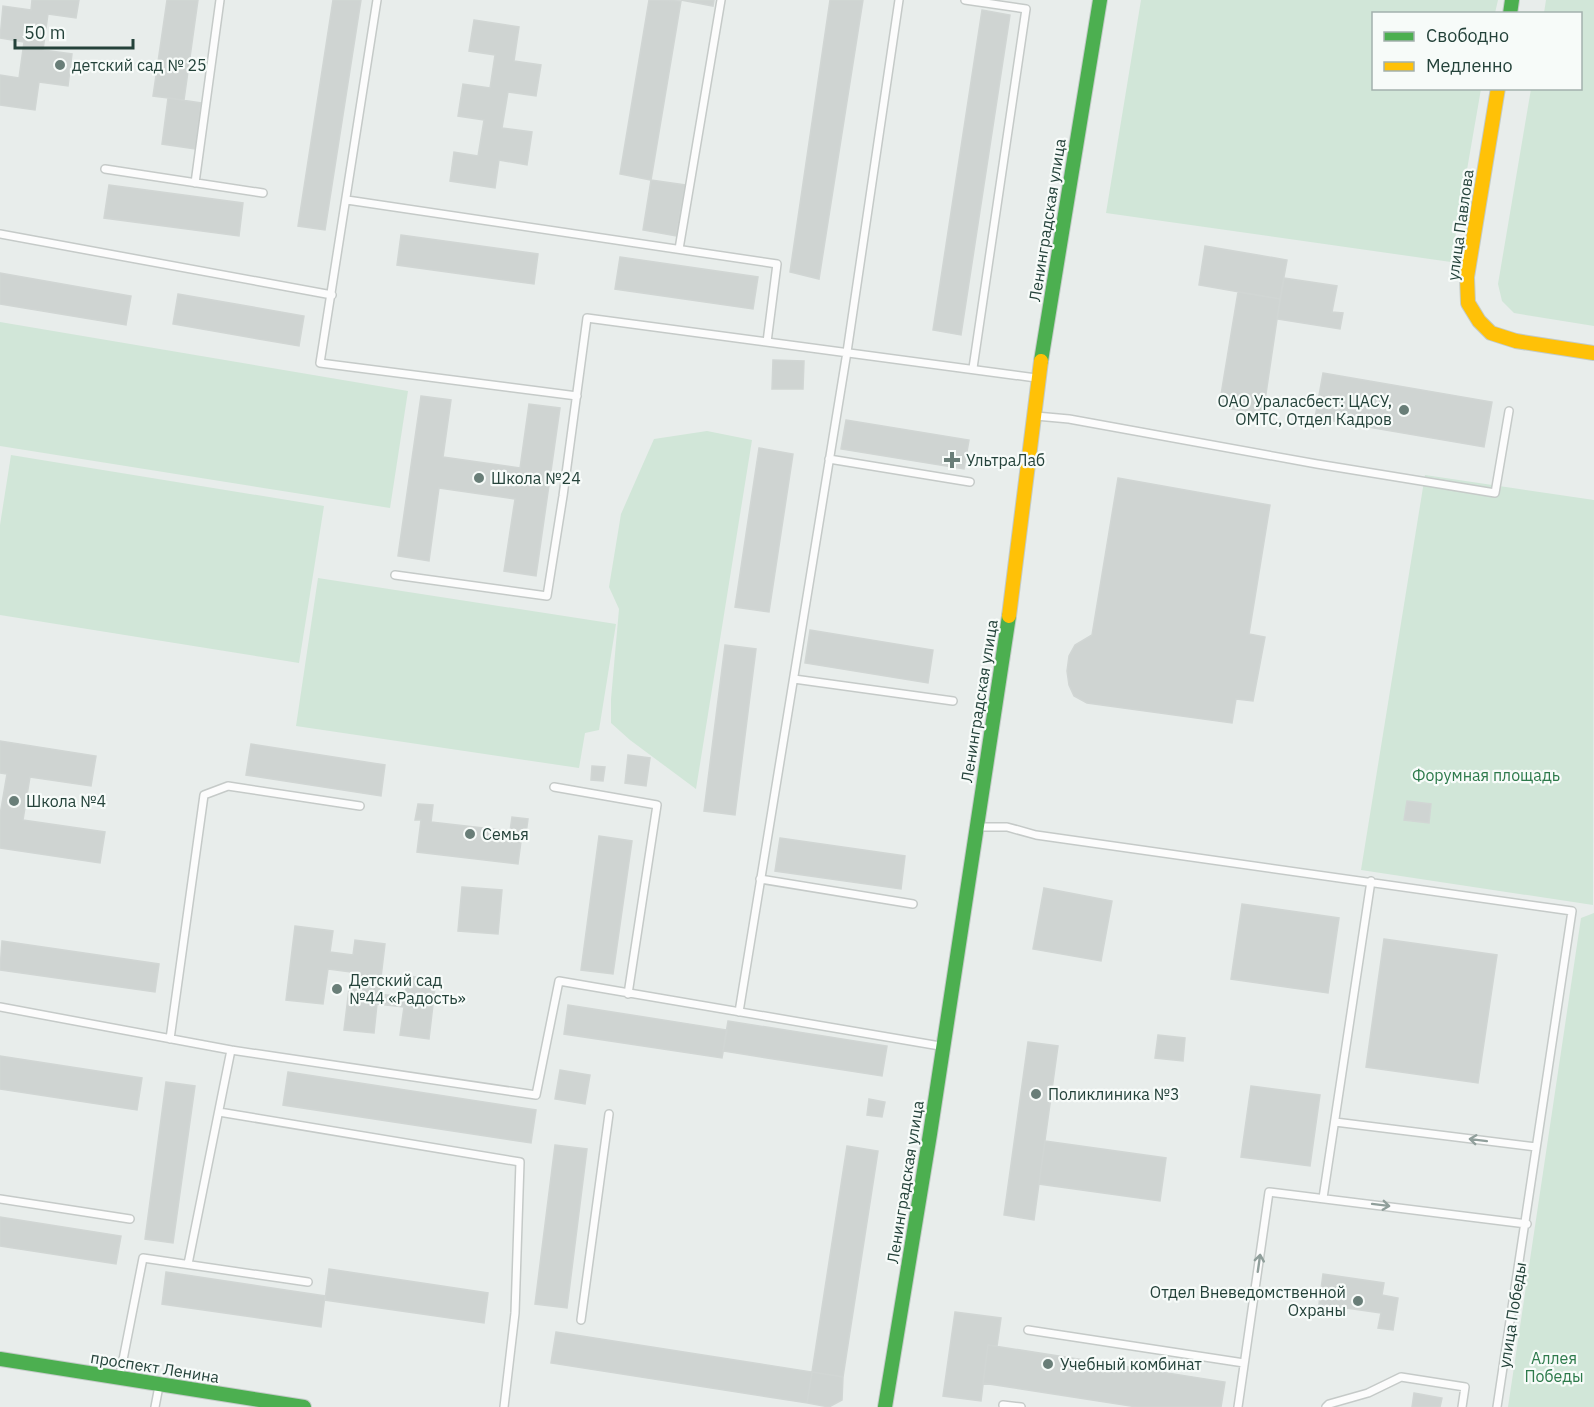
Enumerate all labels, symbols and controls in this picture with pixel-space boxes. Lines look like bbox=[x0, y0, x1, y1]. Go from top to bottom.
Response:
scale bar bbox=[15, 12, 134, 50]
legend bbox=[1372, 12, 1582, 90]
text: 50 m bbox=[24, 21, 66, 44]
text: Свободно bbox=[1426, 24, 1509, 47]
text: Медленно bbox=[1426, 54, 1513, 77]
place label: детский сад № 25 bbox=[72, 55, 207, 75]
marker: детский сад № 25 bbox=[53, 58, 67, 72]
street label: Ленинградская улица bbox=[1024, 137, 1070, 303]
street label: улица Павлова bbox=[1442, 168, 1478, 282]
place label: ОАО Ураласбест: ЦАСУ, ОМТС, Отдел Кадров bbox=[1217, 391, 1392, 429]
marker: ОАО Ураласбест: ЦАСУ, ОМТС, Отдел Кадров bbox=[1397, 403, 1411, 417]
place label: УльтраЛаб bbox=[966, 450, 1045, 470]
marker: УльтраЛаб bbox=[943, 451, 961, 469]
place label: Школа №24 bbox=[491, 468, 581, 488]
marker: Школа №24 bbox=[472, 471, 486, 485]
street label: Ленинградская улица bbox=[956, 618, 1002, 784]
park label: Форумная площадь bbox=[1412, 765, 1560, 785]
place label: Школа №4 bbox=[26, 791, 106, 811]
marker: Школа №4 bbox=[7, 794, 21, 808]
place label: Семья bbox=[482, 824, 529, 844]
marker: Семья bbox=[463, 827, 477, 841]
place label: Детский сад №44 «Радость» bbox=[349, 970, 466, 1008]
marker: Детский сад №44 «Радость» bbox=[330, 982, 344, 996]
place label: Поликлиника №3 bbox=[1048, 1084, 1180, 1104]
marker: Поликлиника №3 bbox=[1029, 1087, 1043, 1101]
street label: Ленинградская улица bbox=[882, 1099, 928, 1265]
one-way arrow bbox=[1469, 1134, 1489, 1145]
one-way arrow bbox=[1371, 1200, 1391, 1211]
one-way arrow bbox=[1253, 1254, 1264, 1274]
street label: улица Победы bbox=[1494, 1261, 1530, 1369]
place label: Отдел Вневедомственной Охраны bbox=[1150, 1282, 1346, 1320]
marker: Отдел Вневедомственной Охраны bbox=[1351, 1294, 1365, 1308]
street label: проспект Ленина bbox=[89, 1347, 221, 1387]
park label: Аллея Победы bbox=[1524, 1348, 1584, 1386]
place label: Учебный комбинат bbox=[1060, 1354, 1202, 1374]
marker: Учебный комбинат bbox=[1041, 1357, 1055, 1371]

